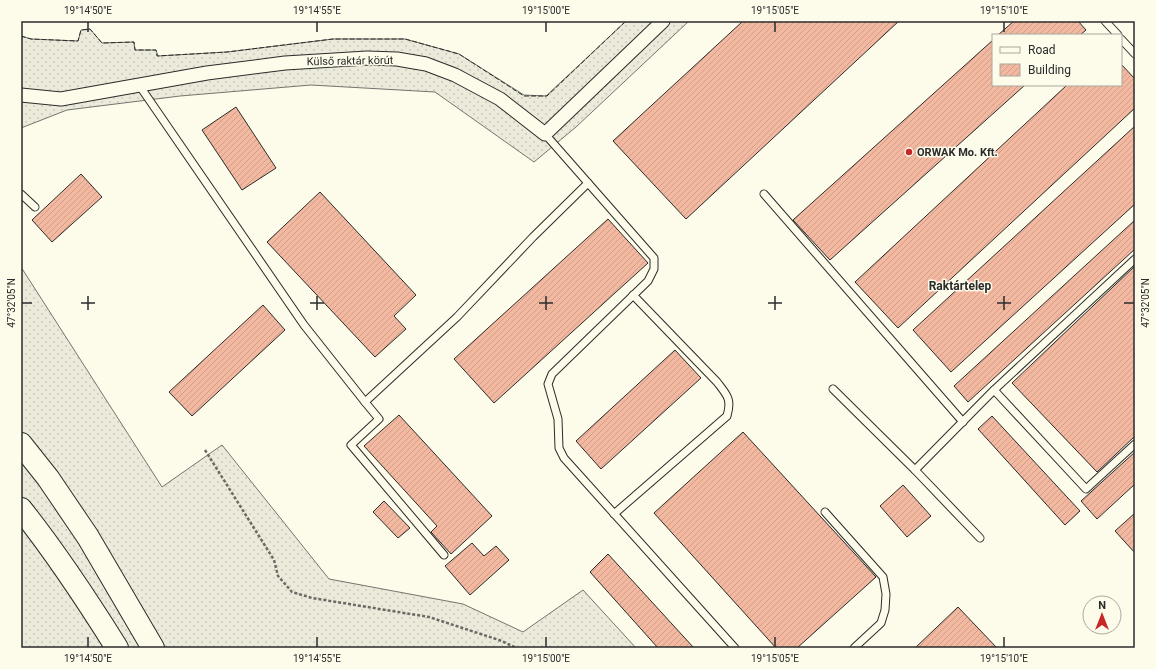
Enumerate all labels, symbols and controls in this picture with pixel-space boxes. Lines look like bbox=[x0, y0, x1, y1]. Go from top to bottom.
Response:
text: 19°14'50"E bbox=[64, 5, 112, 16]
text: 19°14'55"E bbox=[293, 5, 341, 16]
text: 19°15'00"E bbox=[522, 5, 570, 16]
text: 19°15'05"E bbox=[751, 5, 799, 16]
text: 19°15'10"E bbox=[980, 5, 1028, 16]
legend bbox=[992, 34, 1122, 86]
text: Road bbox=[1028, 43, 1056, 57]
street label: Külső raktár körút bbox=[307, 54, 394, 68]
text: Building bbox=[1028, 63, 1071, 77]
place label: ORWAK Mo. Kft. bbox=[917, 146, 998, 159]
marker: ORWAK Mo. Kft. bbox=[904, 147, 914, 157]
text: 47°32'05"N bbox=[6, 278, 17, 328]
text: 47°32'05"N bbox=[1140, 278, 1151, 328]
district label: Raktártelep bbox=[929, 279, 992, 293]
north arrow bbox=[1082, 595, 1122, 635]
text: N bbox=[1098, 599, 1106, 612]
text: 19°14'50"E bbox=[64, 653, 112, 664]
text: 19°14'55"E bbox=[293, 653, 341, 664]
text: 19°15'00"E bbox=[522, 653, 570, 664]
text: 19°15'05"E bbox=[751, 653, 799, 664]
text: 19°15'10"E bbox=[980, 653, 1028, 664]

